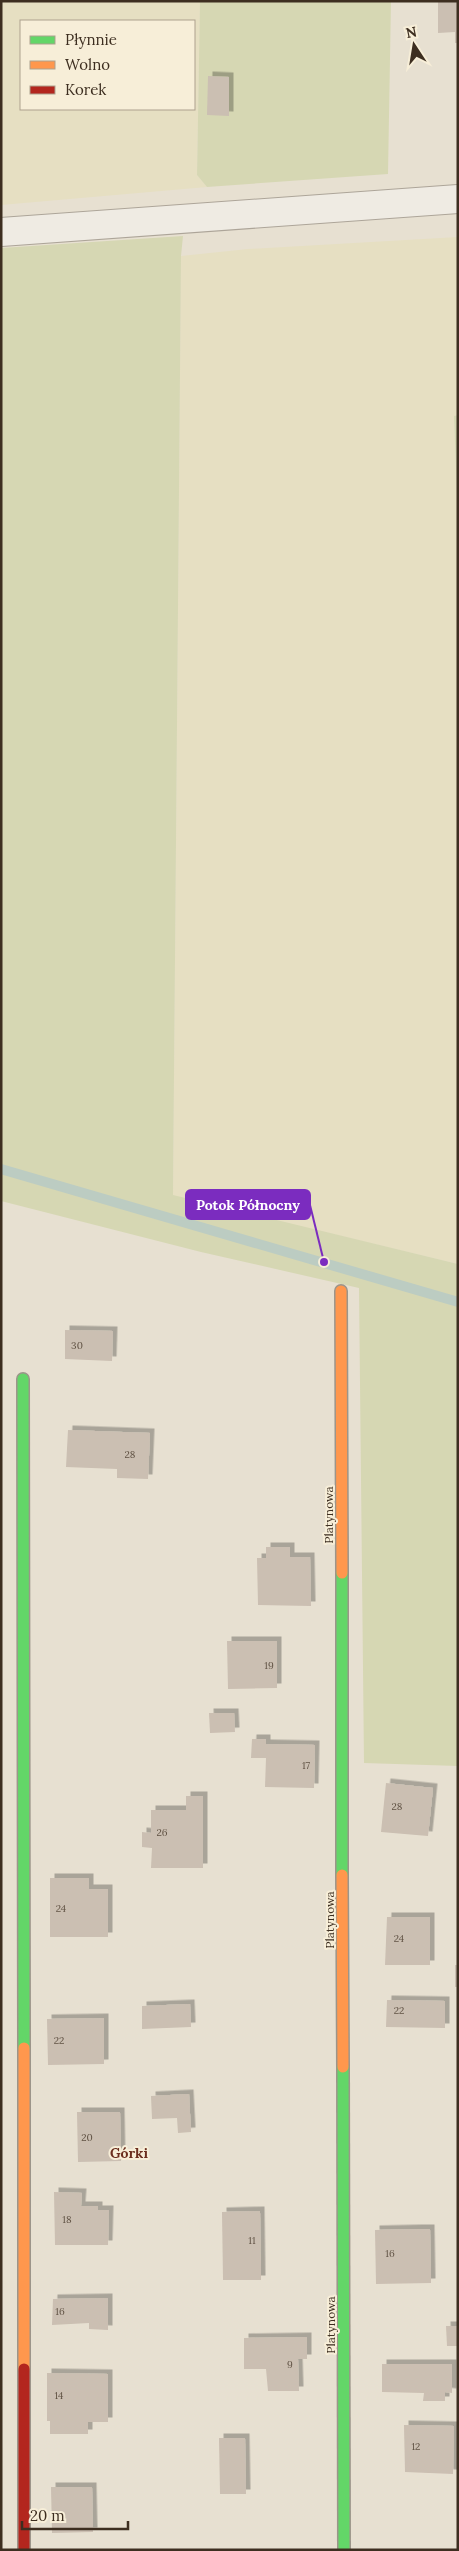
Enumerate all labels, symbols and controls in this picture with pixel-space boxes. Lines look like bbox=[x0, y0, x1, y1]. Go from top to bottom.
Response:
legend bbox=[20, 20, 195, 110]
north arrow bbox=[389, 20, 439, 70]
text: N bbox=[404, 22, 419, 42]
text: Płynnie bbox=[65, 30, 117, 49]
text: Wolno bbox=[65, 55, 110, 74]
text: Korek bbox=[65, 80, 106, 99]
callout: Potok Północny bbox=[186, 1190, 310, 1219]
text: Potok Północny bbox=[196, 1196, 300, 1214]
house number: 30 bbox=[71, 1339, 83, 1352]
house number: 28 bbox=[125, 1448, 136, 1461]
street label: Platynowa bbox=[321, 1486, 336, 1544]
house number: 19 bbox=[264, 1659, 274, 1672]
house number: 17 bbox=[302, 1759, 311, 1772]
house number: 28 bbox=[392, 1800, 403, 1813]
house number: 26 bbox=[156, 1826, 168, 1839]
street label: Platynowa bbox=[322, 1891, 337, 1949]
house number: 24 bbox=[56, 1902, 67, 1915]
house number: 24 bbox=[394, 1932, 405, 1945]
house number: 22 bbox=[394, 2004, 404, 2017]
house number: 22 bbox=[54, 2034, 64, 2047]
house number: 20 bbox=[81, 2131, 93, 2144]
district label: Górki bbox=[110, 2144, 148, 2162]
house number: 18 bbox=[62, 2213, 72, 2226]
house number: 11 bbox=[248, 2234, 256, 2247]
house number: 16 bbox=[385, 2247, 395, 2260]
street label: Platynowa bbox=[323, 2296, 338, 2354]
house number: 16 bbox=[55, 2305, 65, 2318]
house number: 9 bbox=[287, 2358, 293, 2371]
house number: 14 bbox=[54, 2389, 64, 2402]
house number: 12 bbox=[411, 2440, 421, 2453]
scale bar bbox=[22, 2498, 129, 2530]
text: 20 m bbox=[30, 2506, 65, 2525]

